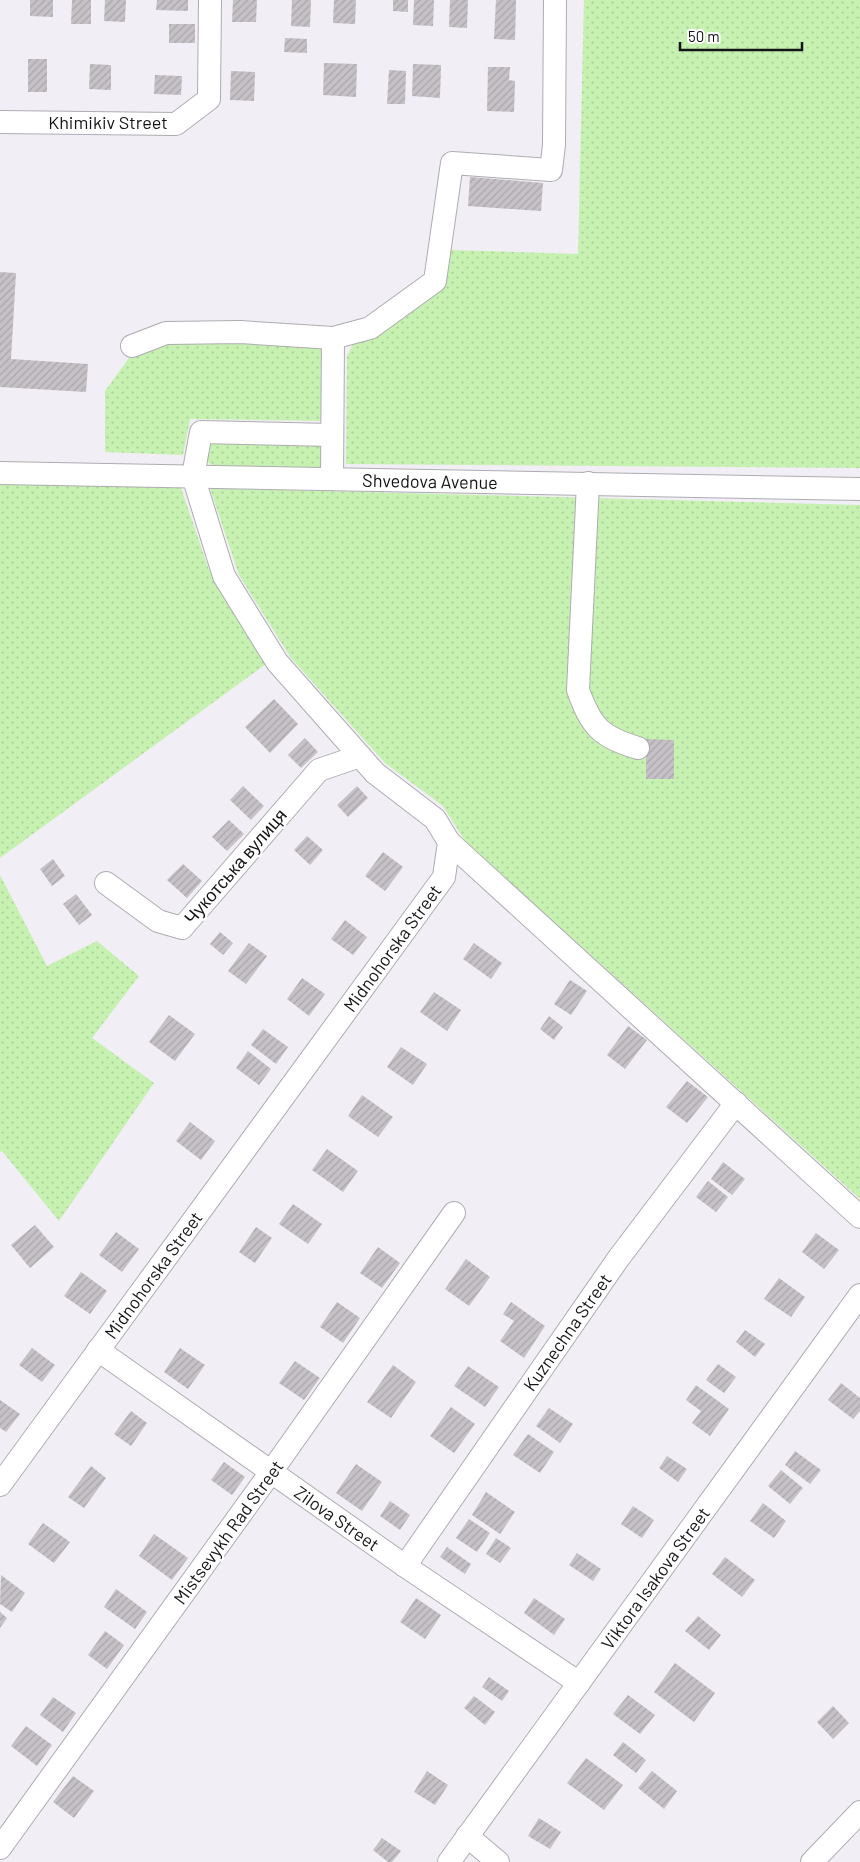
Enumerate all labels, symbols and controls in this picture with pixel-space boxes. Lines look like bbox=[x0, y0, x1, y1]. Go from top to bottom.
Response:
scale bar bbox=[680, 20, 802, 52]
text: 50 m bbox=[688, 27, 720, 45]
street label: Khimikiv Street bbox=[48, 111, 168, 133]
street label: Shvedova Avenue bbox=[362, 469, 498, 493]
street label: Чукотська вулиця bbox=[179, 804, 291, 928]
street label: Midnohorska Street bbox=[338, 880, 446, 1016]
street label: Midnohorska Street bbox=[99, 1207, 207, 1343]
street label: Kuznechna Street bbox=[518, 1269, 616, 1395]
street label: Mistsevykh Rad Street bbox=[168, 1456, 288, 1608]
street label: Zilova Street bbox=[290, 1481, 384, 1555]
street label: Viktora Isakova Street bbox=[596, 1503, 714, 1653]

